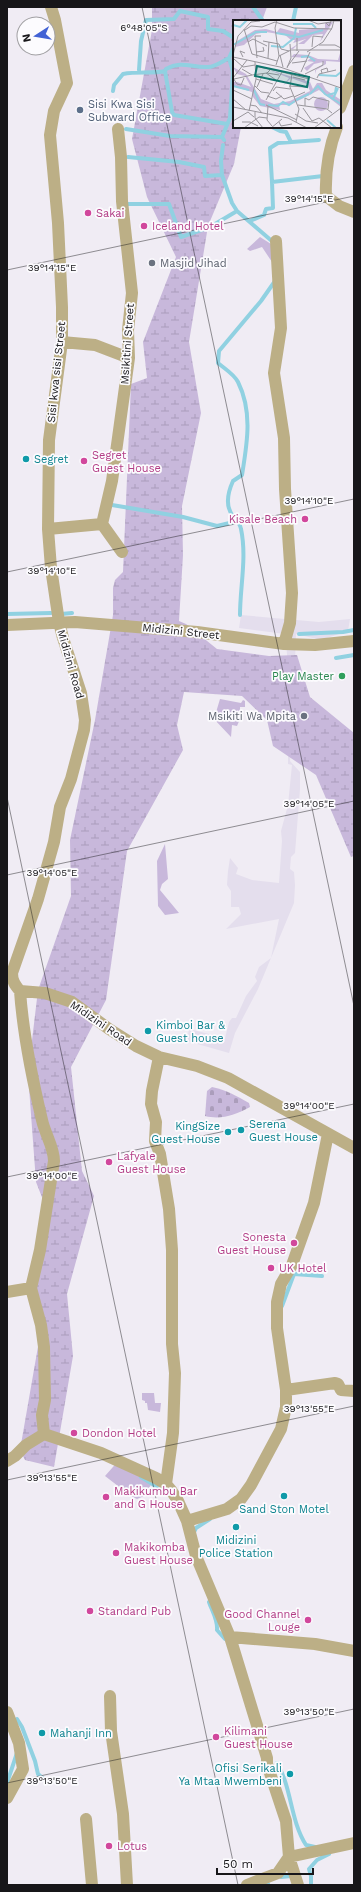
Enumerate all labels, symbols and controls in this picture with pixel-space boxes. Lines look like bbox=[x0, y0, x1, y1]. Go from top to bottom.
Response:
north arrow bbox=[16, 16, 56, 56]
inset map bbox=[233, 20, 341, 128]
text: 6°48'05"S bbox=[120, 22, 168, 33]
text: N bbox=[20, 33, 34, 43]
place label: Sisi Kwa Sisi Subward Office bbox=[88, 98, 171, 124]
marker: Sisi Kwa Sisi Subward Office bbox=[75, 105, 85, 115]
text: 39°14'15"E bbox=[285, 193, 333, 204]
place label: Sakai bbox=[96, 207, 125, 220]
marker: Sakai bbox=[83, 208, 93, 218]
place label: Iceland Hotel bbox=[152, 220, 224, 233]
marker: Iceland Hotel bbox=[139, 221, 149, 231]
place label: Masjid Jihad bbox=[160, 257, 227, 270]
marker: Masjid Jihad bbox=[147, 258, 157, 268]
text: 39°14'15"E bbox=[28, 262, 76, 273]
street label: Msikitini Street bbox=[118, 303, 137, 385]
street label: Sisi kwa sisi Street bbox=[45, 320, 68, 423]
place label: Segret Guest House bbox=[92, 449, 161, 475]
place label: Segret bbox=[34, 453, 69, 466]
marker: Segret bbox=[21, 454, 31, 464]
marker: Segret Guest House bbox=[79, 456, 89, 466]
text: 39°14'10"E bbox=[285, 495, 333, 506]
place label: Kisale Beach bbox=[229, 513, 297, 526]
marker: Kisale Beach bbox=[300, 514, 310, 524]
text: 39°14'10"E bbox=[28, 565, 76, 576]
street label: Midizini Street bbox=[142, 621, 221, 642]
street label: Midizini Road bbox=[54, 628, 87, 700]
place label: Play Master bbox=[272, 670, 335, 683]
marker: Play Master bbox=[337, 671, 347, 681]
place label: Msikiti Wa Mpita bbox=[208, 710, 296, 723]
marker: Msikiti Wa Mpita bbox=[299, 711, 309, 721]
text: 39°14'05"E bbox=[284, 798, 334, 809]
text: 39°14'05"E bbox=[27, 867, 77, 878]
street label: Midizini Road bbox=[68, 998, 134, 1049]
place label: Kimboi Bar & Guest house bbox=[156, 1019, 225, 1045]
marker: Kimboi Bar & Guest house bbox=[143, 1026, 153, 1036]
text: 39°14'00"E bbox=[283, 1100, 335, 1111]
place label: Serena Guest House bbox=[249, 1118, 318, 1144]
place label: KingSize Guest House bbox=[151, 1120, 220, 1146]
marker: Serena Guest House bbox=[236, 1125, 246, 1135]
marker: KingSize Guest House bbox=[223, 1127, 233, 1137]
place label: Lafyale Guest House bbox=[117, 1150, 186, 1176]
marker: Lafyale Guest House bbox=[104, 1157, 114, 1167]
text: 39°14'00"E bbox=[26, 1170, 78, 1181]
place label: Sonesta Guest House bbox=[217, 1231, 286, 1257]
marker: Sonesta Guest House bbox=[289, 1238, 299, 1248]
place label: UK Hotel bbox=[279, 1262, 327, 1275]
marker: UK Hotel bbox=[266, 1263, 276, 1273]
text: 39°13'55"E bbox=[284, 1403, 334, 1414]
place label: Dondon Hotel bbox=[82, 1427, 157, 1440]
marker: Dondon Hotel bbox=[69, 1428, 79, 1438]
text: 39°13'55"E bbox=[27, 1472, 77, 1483]
place label: Makikumbu Bar and G House bbox=[114, 1485, 198, 1511]
marker: Sand Ston Motel bbox=[279, 1491, 289, 1501]
marker: Makikumbu Bar and G House bbox=[101, 1492, 111, 1502]
place label: Sand Ston Motel bbox=[239, 1503, 329, 1516]
marker: Midizini Police Station bbox=[231, 1522, 241, 1532]
place label: Midizini Police Station bbox=[199, 1534, 273, 1560]
place label: Makikomba Guest House bbox=[124, 1541, 193, 1567]
marker: Makikomba Guest House bbox=[111, 1548, 121, 1558]
place label: Standard Pub bbox=[98, 1605, 171, 1618]
marker: Standard Pub bbox=[85, 1606, 95, 1616]
place label: Good Channel Louge bbox=[224, 1608, 301, 1634]
marker: Good Channel Louge bbox=[303, 1615, 313, 1625]
text: 39°13'50"E bbox=[283, 1706, 335, 1717]
place label: Kilimani Guest House bbox=[224, 1725, 293, 1751]
place label: Mahanji Inn bbox=[50, 1727, 112, 1740]
marker: Mahanji Inn bbox=[37, 1728, 47, 1738]
marker: Kilimani Guest House bbox=[211, 1732, 221, 1742]
place label: Ofisi Serikali Ya Mtaa Mwembeni bbox=[179, 1762, 282, 1788]
marker: Ofisi Serikali Ya Mtaa Mwembeni bbox=[285, 1769, 295, 1779]
text: 39°13'50"E bbox=[26, 1775, 78, 1786]
place label: Lotus bbox=[117, 1840, 147, 1853]
marker: Lotus bbox=[104, 1841, 114, 1851]
scale bar bbox=[217, 1850, 313, 1876]
text: 50 m bbox=[223, 1857, 253, 1871]

